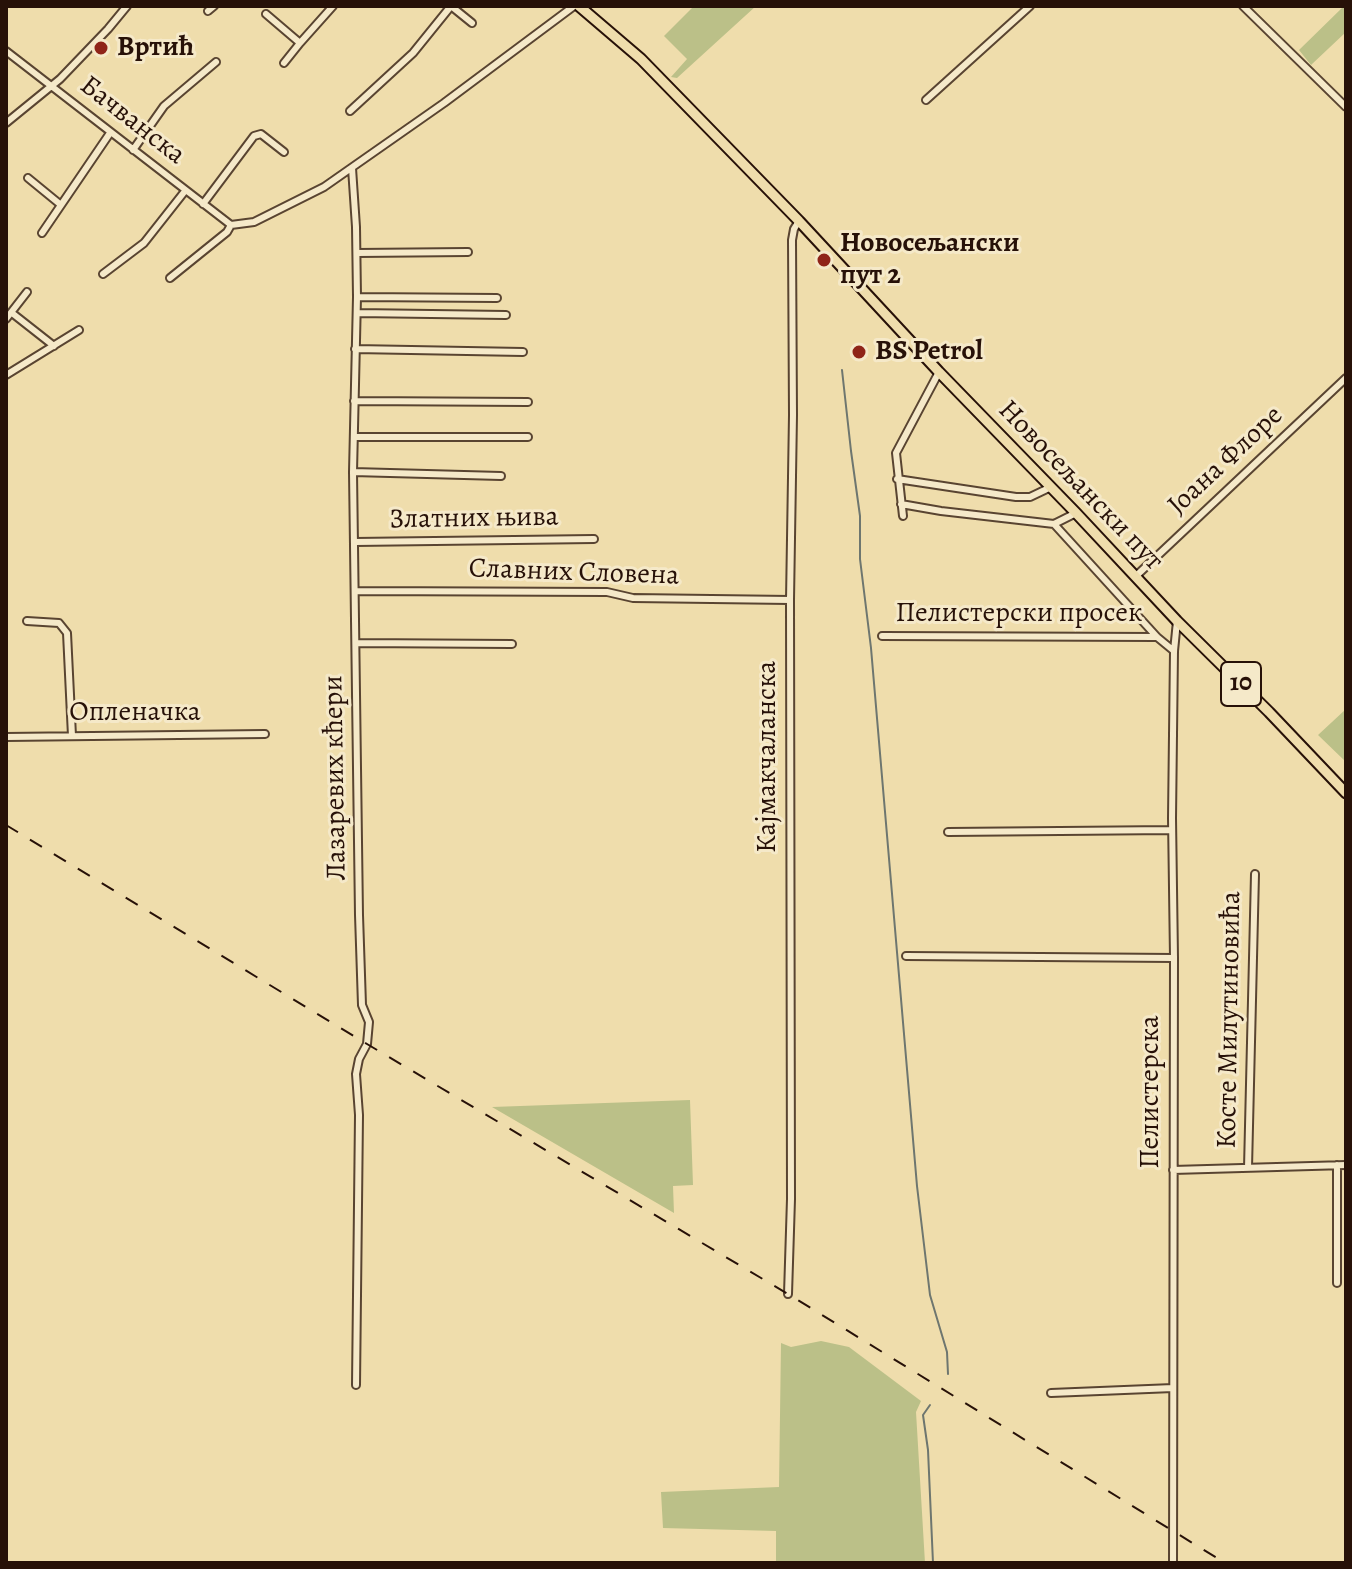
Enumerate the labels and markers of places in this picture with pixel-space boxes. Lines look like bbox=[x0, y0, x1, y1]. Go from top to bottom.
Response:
place label: Вртић bbox=[117, 31, 194, 65]
marker: Вртић bbox=[92, 39, 110, 57]
place label: Новосељански пут 2 bbox=[840, 227, 1020, 293]
marker: Новосељански пут 2 bbox=[815, 251, 833, 269]
place label: BS Petrol bbox=[875, 335, 983, 369]
marker: BS Petrol bbox=[850, 343, 868, 361]

